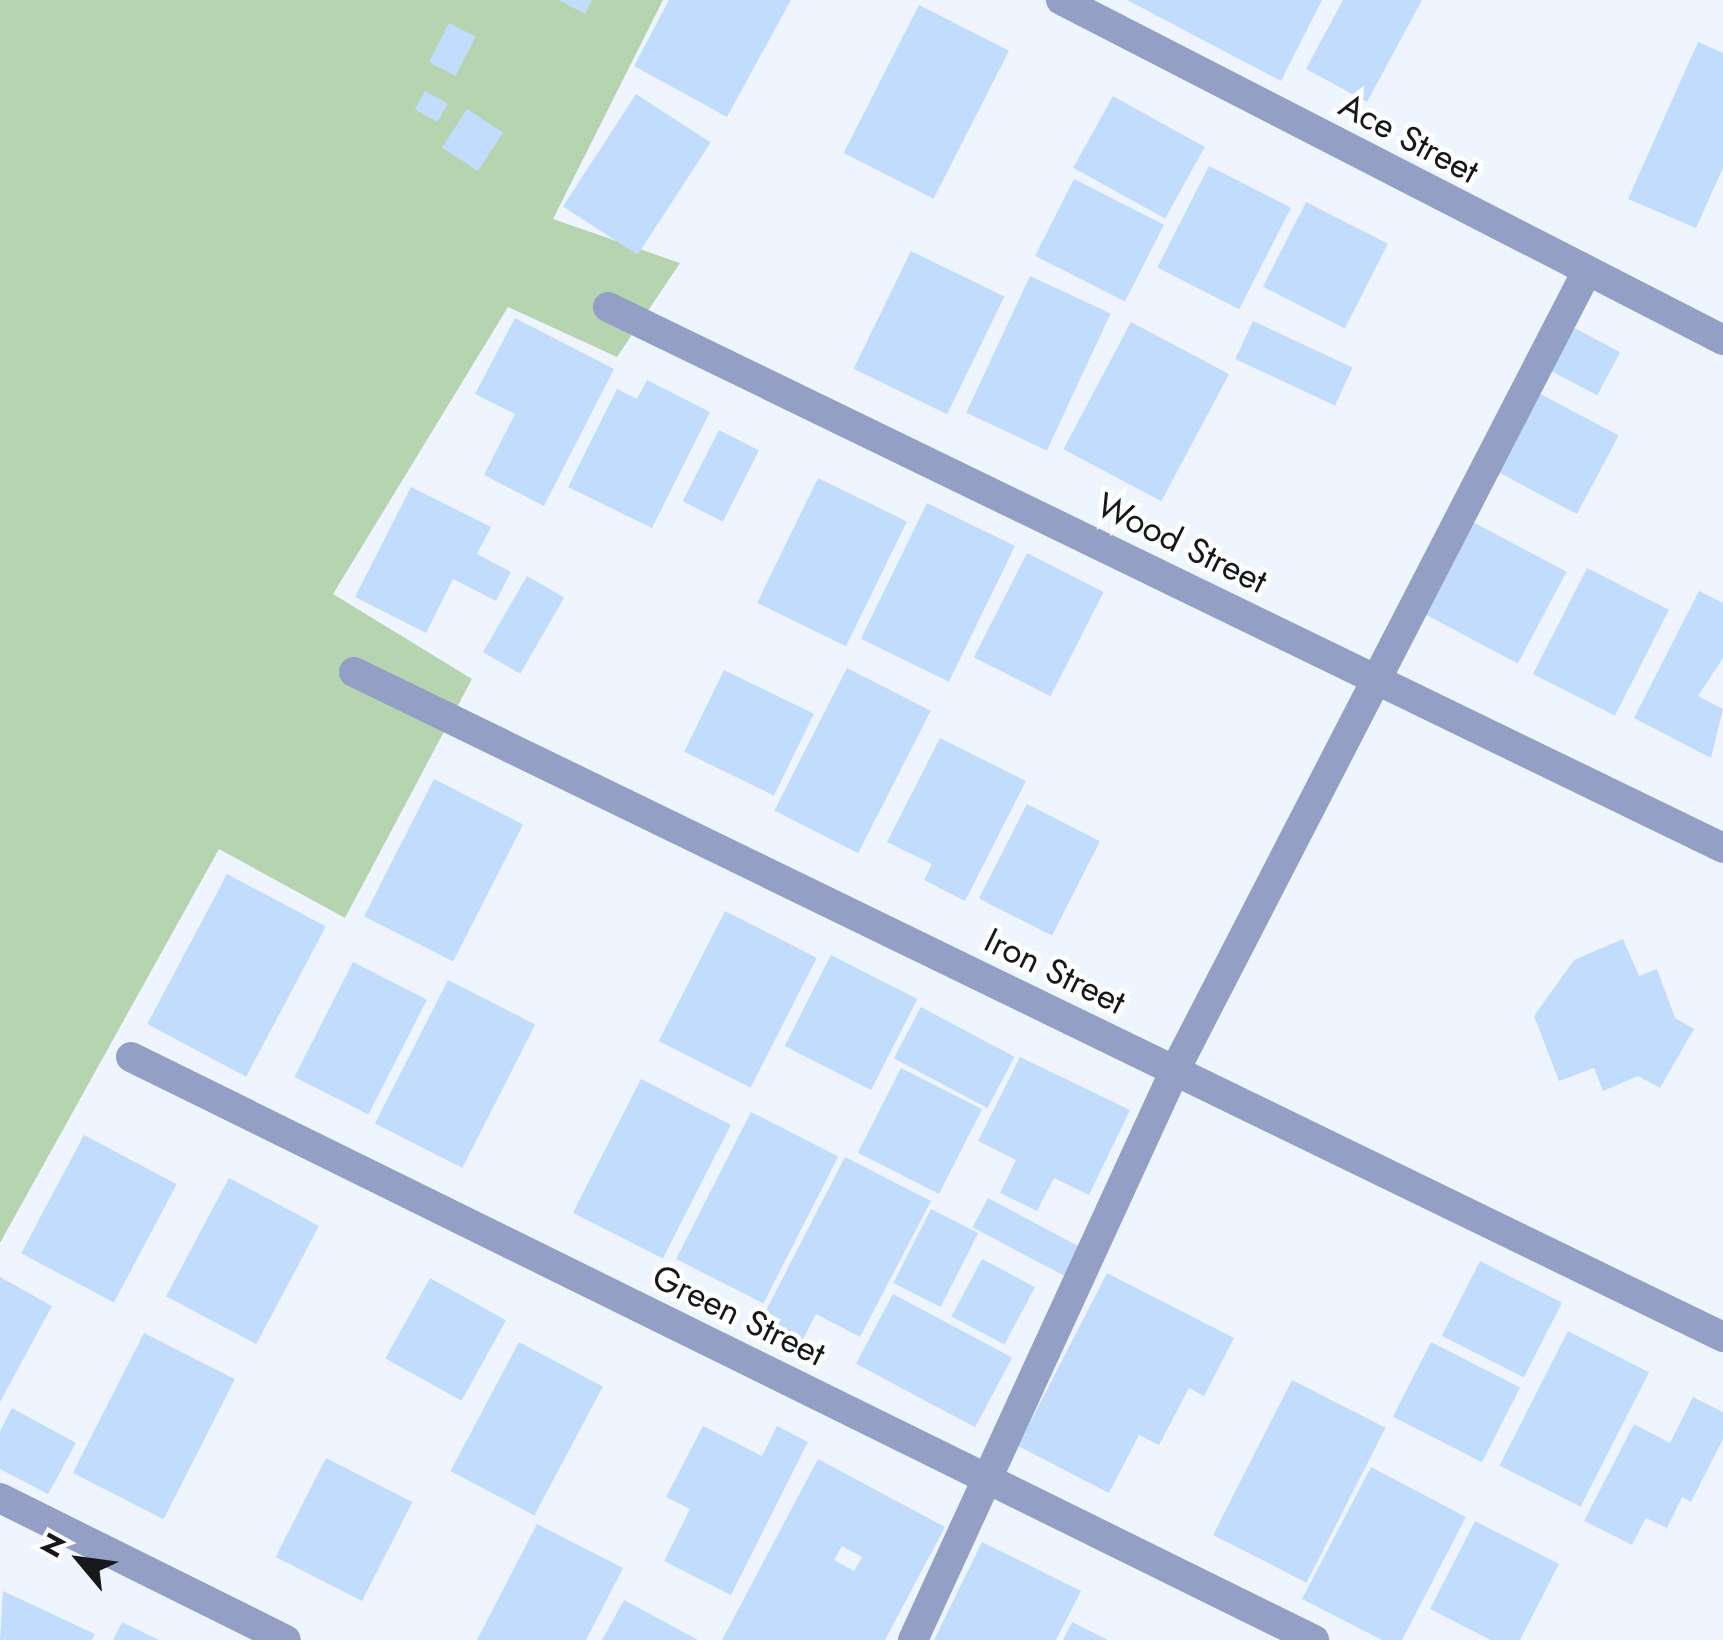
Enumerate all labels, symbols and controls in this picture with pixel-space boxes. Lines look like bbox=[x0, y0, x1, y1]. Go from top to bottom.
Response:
street label: Ace Street bbox=[1332, 84, 1486, 192]
street label: Wood Street bbox=[1090, 484, 1274, 602]
street label: Iron Street bbox=[978, 919, 1132, 1023]
street label: Green Street bbox=[646, 1255, 832, 1375]
north arrow bbox=[30, 1510, 130, 1610]
text: N bbox=[30, 1526, 77, 1565]

